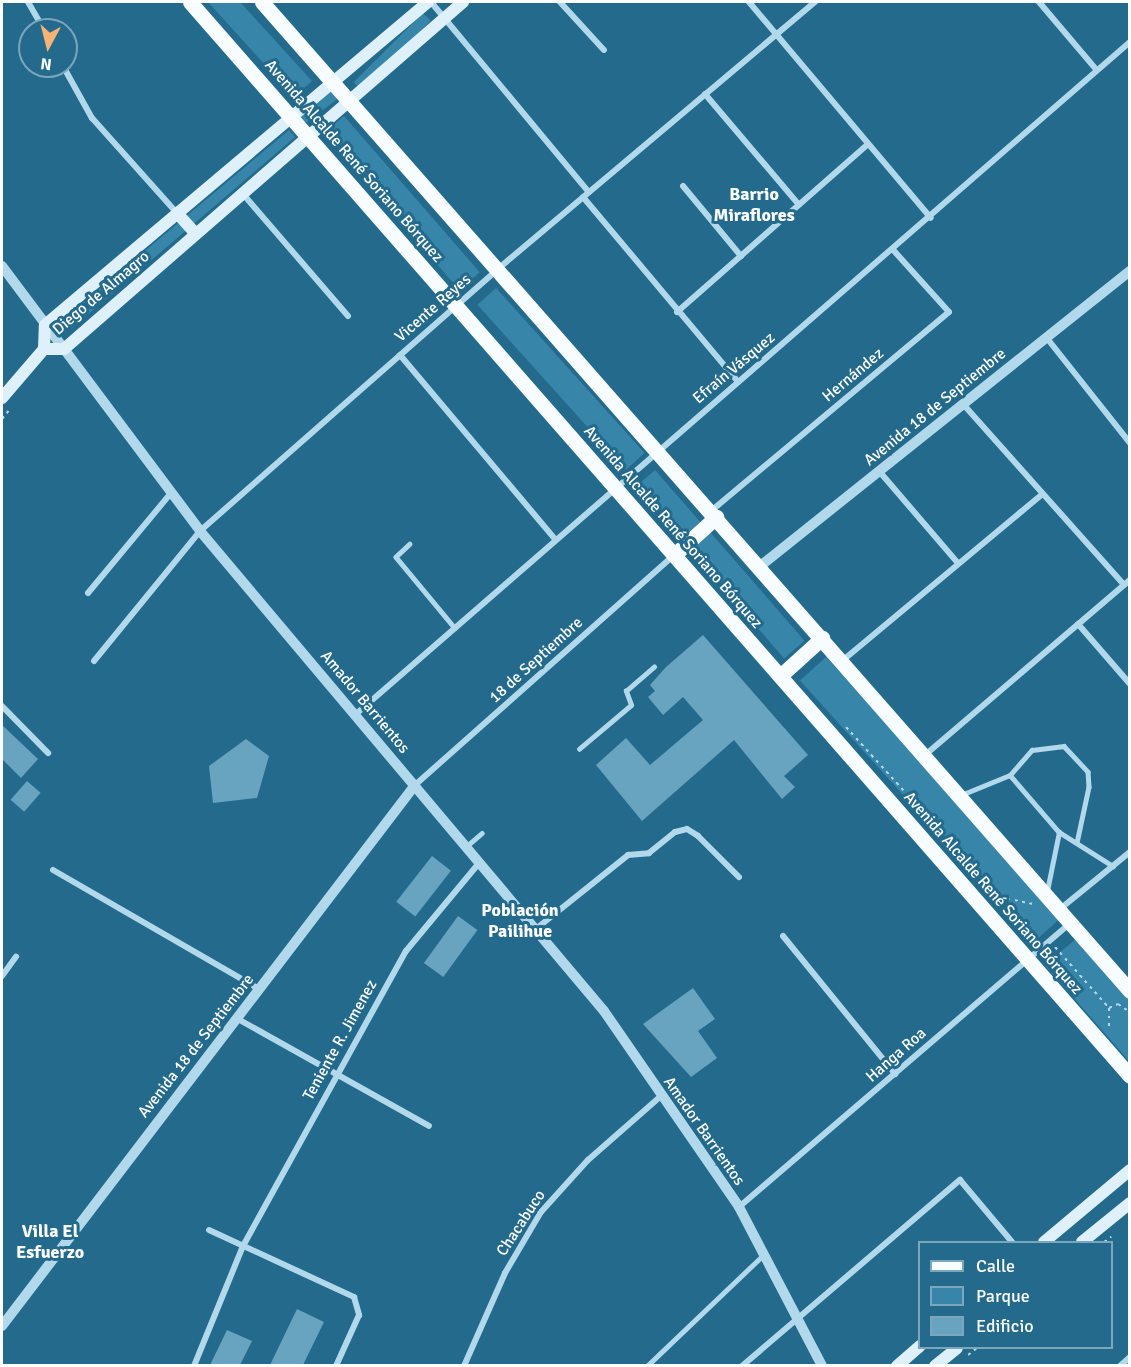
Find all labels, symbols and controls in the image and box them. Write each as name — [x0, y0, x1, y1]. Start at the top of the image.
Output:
north arrow — [18, 18, 78, 78]
text: N — [39, 53, 53, 74]
street label: Avenida Alcalde René Soriano Bórquez — [261, 56, 447, 266]
district label: Barrio Miraflores — [713, 184, 795, 226]
street label: Diego de Almagro — [49, 247, 153, 339]
street label: Vicente Reyes — [391, 270, 475, 346]
street label: Efraín Vásquez — [689, 328, 779, 408]
street label: Hernández — [819, 344, 887, 406]
street label: Avenida 18 de Septiembre — [860, 344, 1010, 470]
street label: Avenida Alcalde René Soriano Bórquez — [580, 422, 766, 632]
street label: 18 de Septiembre — [485, 613, 587, 707]
street label: Amador Barrientos — [316, 647, 414, 757]
street label: Avenida Alcalde René Soriano Bórquez — [900, 788, 1086, 998]
district label: Población Pailihue — [481, 900, 559, 942]
street label: Avenida 18 de Septiembre — [134, 970, 258, 1122]
street label: Teniente R. Jimenez — [299, 976, 381, 1104]
street label: Hanga Roa — [862, 1024, 930, 1086]
street label: Amador Barrientos — [659, 1073, 749, 1189]
street label: Chacabuco — [493, 1186, 549, 1260]
district label: Villa El Esfuerzo — [16, 1221, 84, 1264]
legend — [918, 1241, 1113, 1349]
text: Calle — [976, 1255, 1015, 1277]
text: Parque — [976, 1285, 1030, 1307]
text: Edificio — [976, 1315, 1034, 1337]

